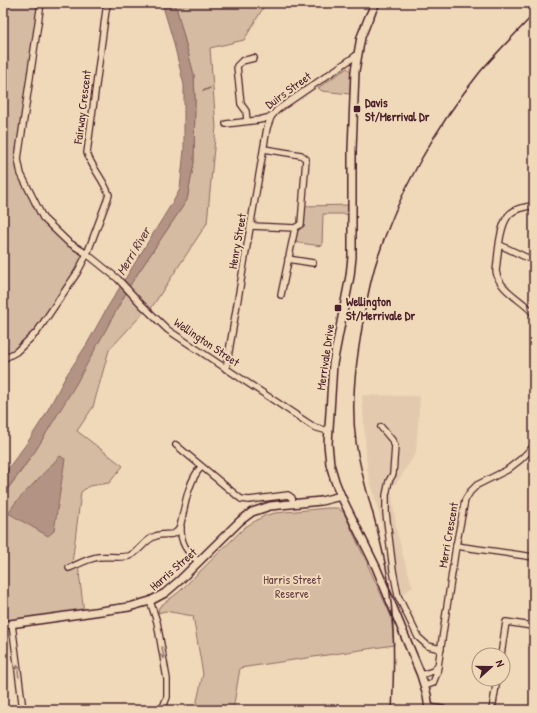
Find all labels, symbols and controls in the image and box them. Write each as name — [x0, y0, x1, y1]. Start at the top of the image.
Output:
street label: Duirs Street — [262, 67, 315, 112]
street label: Fairway Crescent — [69, 68, 95, 146]
place label: Davis St/Merrival Dr — [365, 94, 430, 125]
marker: Davis St/Merrival Dr — [352, 104, 362, 114]
street label: Henry Street — [224, 211, 250, 270]
water label: Merri River — [112, 222, 155, 278]
place label: Wellington St/Merrivale Dr — [346, 293, 415, 324]
marker: Wellington St/Merrivale Dr — [333, 303, 343, 313]
street label: Wellington Street — [171, 314, 244, 371]
street label: Merrivale Drive — [312, 323, 338, 391]
street label: Merri Crescent — [434, 500, 462, 569]
street label: Harris Street — [146, 543, 201, 594]
park label: Harris Street Reserve — [263, 571, 322, 602]
one-way arrow — [159, 646, 167, 659]
north arrow — [471, 647, 511, 687]
text: N — [493, 658, 508, 669]
one-way arrow — [14, 665, 22, 678]

